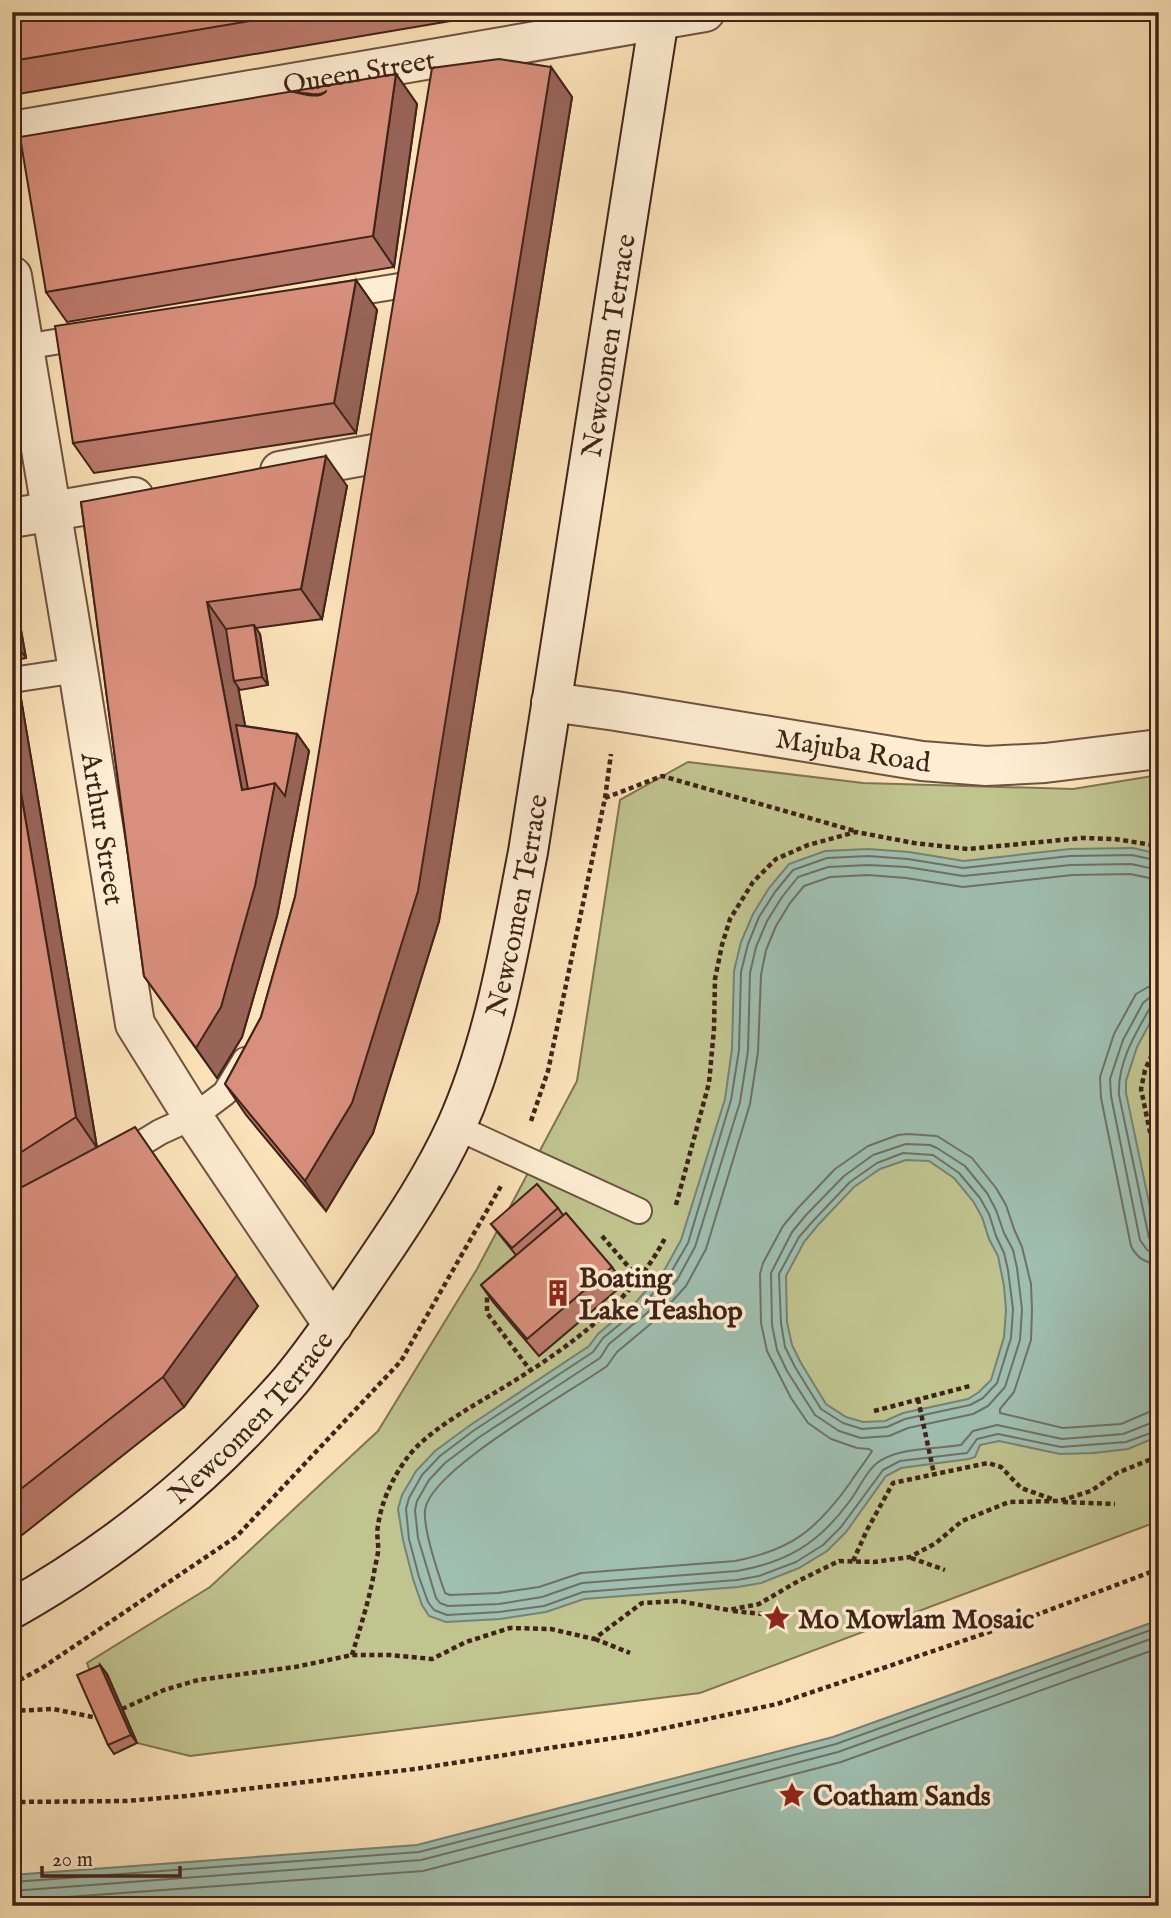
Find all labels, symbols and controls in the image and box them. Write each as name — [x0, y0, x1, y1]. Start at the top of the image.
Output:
street label: Queen Street — [281, 44, 438, 104]
street label: Newcomen Terrace — [575, 232, 645, 460]
street label: Majuba Road — [773, 722, 932, 782]
street label: Arthur Street — [71, 749, 131, 908]
street label: Newcomen Terrace — [479, 792, 557, 1020]
place label: Boating Lake Teashop — [579, 1262, 743, 1329]
building icon: Boating Lake Teashop — [543, 1278, 573, 1308]
street label: Newcomen Terrace — [162, 1325, 342, 1513]
place icon: Mo Mowlam Mosaic — [762, 1603, 792, 1633]
place label: Mo Mowlam Mosaic — [798, 1603, 1034, 1638]
place icon: Coatham Sands — [777, 1780, 807, 1810]
place label: Coatham Sands — [813, 1780, 991, 1815]
scale bar — [42, 1834, 180, 1878]
text: 20 m — [52, 1847, 93, 1874]

